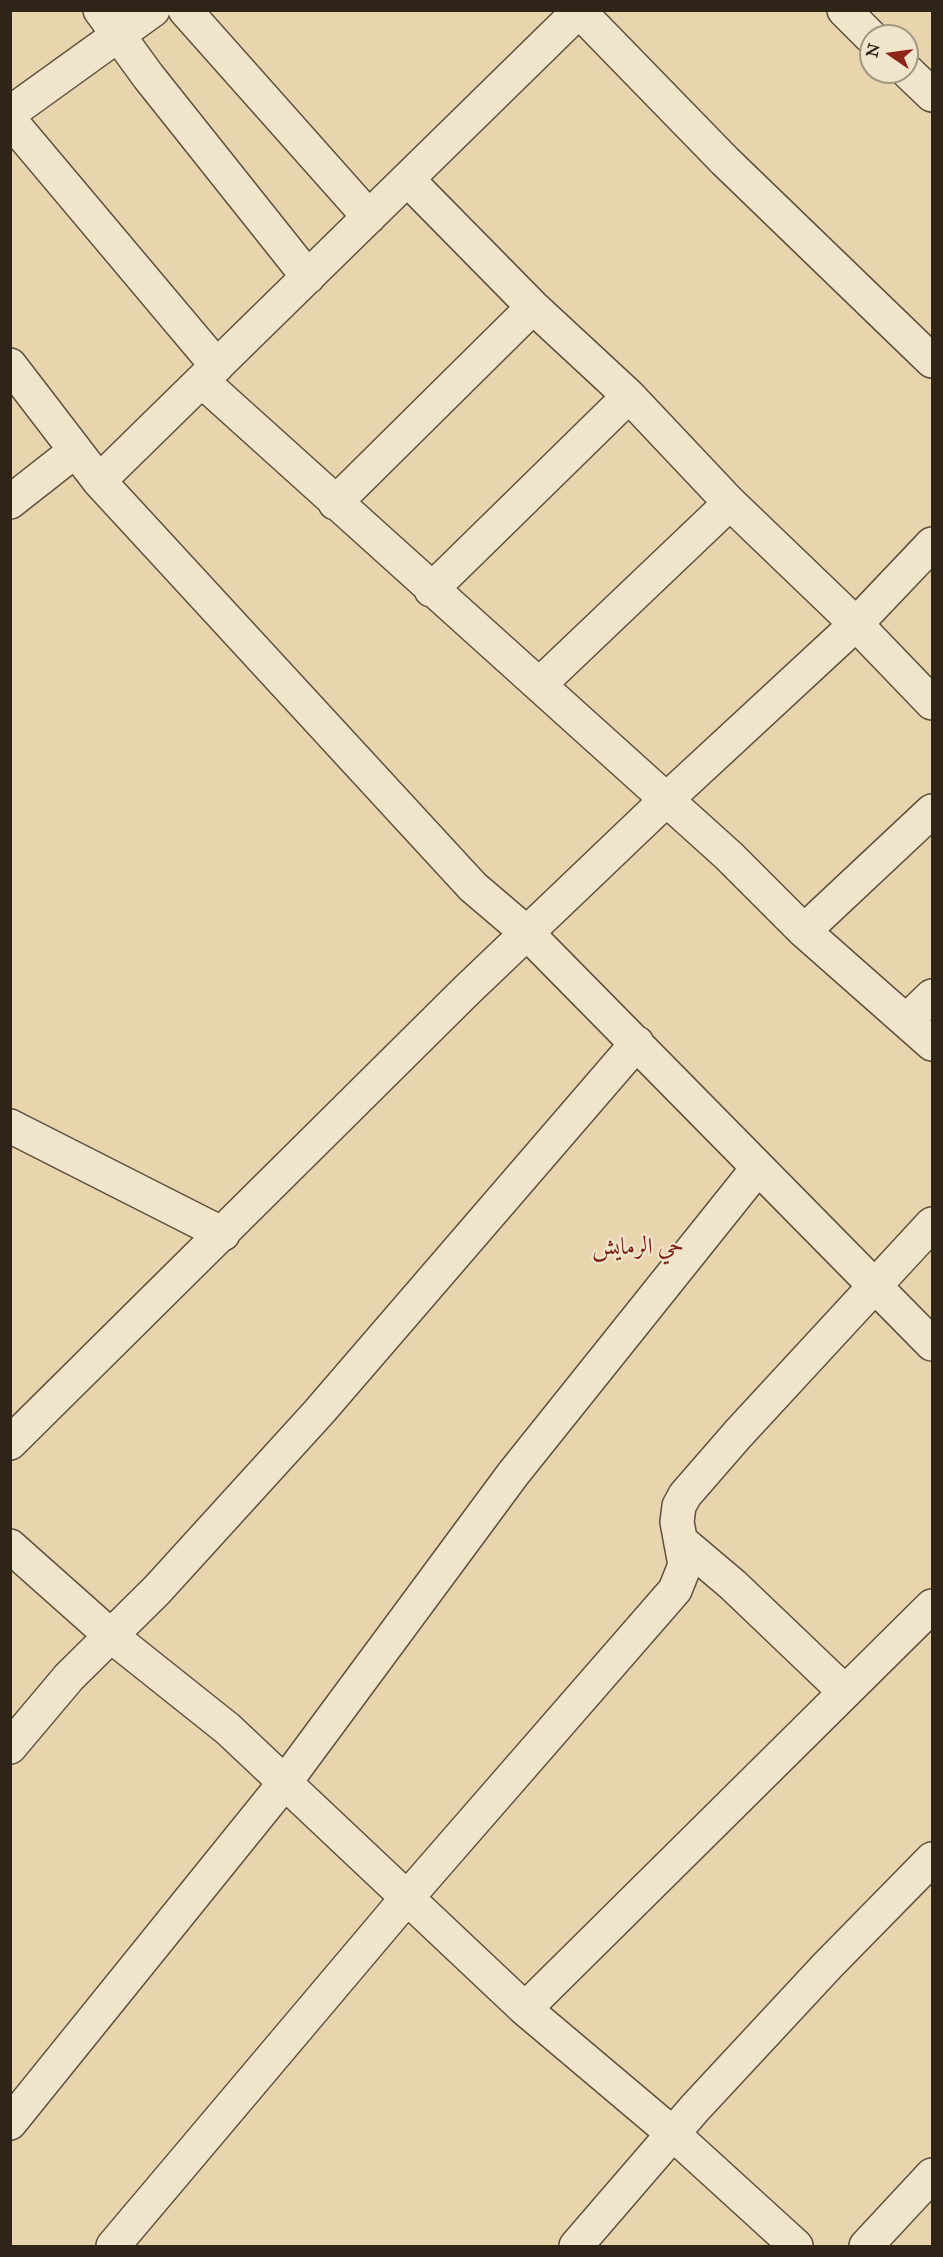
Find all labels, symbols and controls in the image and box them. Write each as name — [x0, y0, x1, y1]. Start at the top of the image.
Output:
north arrow — [859, 24, 919, 84]
text: N — [862, 42, 884, 59]
district label: حي الرمايش — [592, 1234, 684, 1262]

